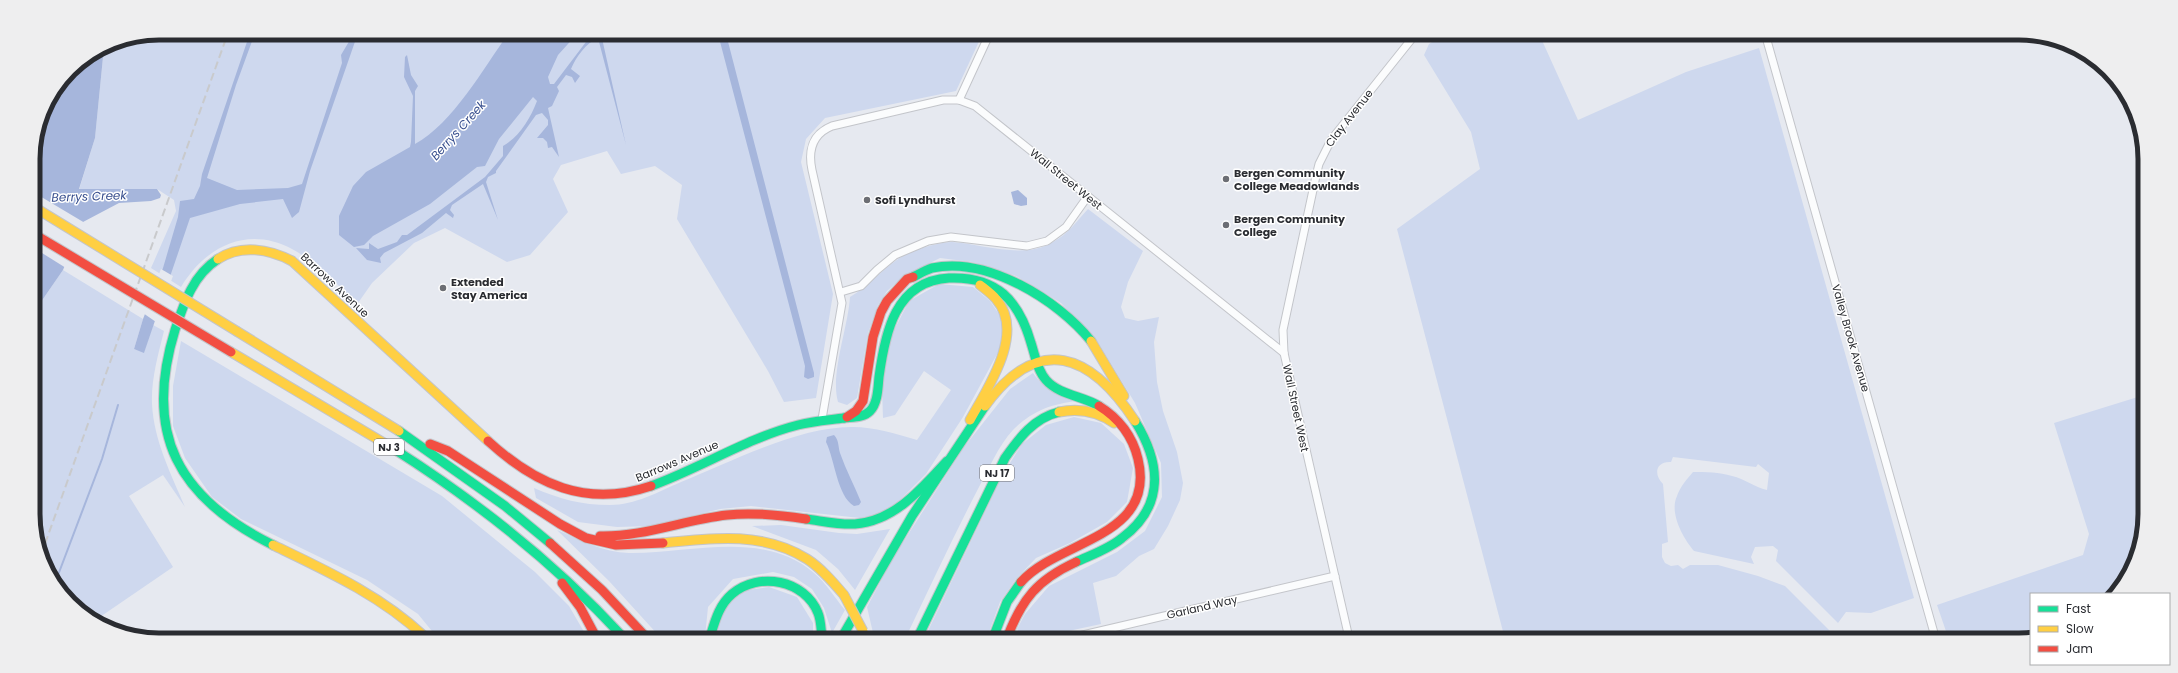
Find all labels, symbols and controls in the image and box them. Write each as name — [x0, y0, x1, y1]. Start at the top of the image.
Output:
street label: Clay Avenue — [1321, 86, 1377, 150]
water label: Berrys Creek — [427, 96, 490, 164]
street label: Wall Street West — [1026, 145, 1106, 213]
place label: Bergen Community College Meadowlands — [1234, 165, 1359, 194]
marker: Bergen Community College Meadowlands — [1221, 174, 1231, 184]
water label: Berrys Creek — [51, 186, 128, 206]
place label: Sofi Lyndhurst — [875, 192, 956, 208]
marker: Sofi Lyndhurst — [862, 195, 872, 205]
place label: Bergen Community College — [1234, 211, 1345, 240]
marker: Bergen Community College — [1221, 220, 1231, 230]
street label: Barrows Avenue — [297, 249, 373, 321]
place label: Extended Stay America — [451, 274, 528, 303]
street label: Valley Brook Avenue — [1828, 282, 1874, 394]
marker: Extended Stay America — [438, 283, 448, 293]
street label: Wall Street West — [1279, 363, 1313, 453]
street label: Barrows Avenue — [633, 436, 721, 486]
road number: NJ 3 — [374, 439, 404, 455]
road number: NJ 17 — [980, 465, 1014, 481]
street label: Garland Way — [1165, 591, 1240, 623]
legend — [2030, 593, 2170, 665]
text: Fast — [2066, 600, 2091, 617]
text: Slow — [2066, 620, 2094, 637]
text: Jam — [2066, 640, 2093, 657]

